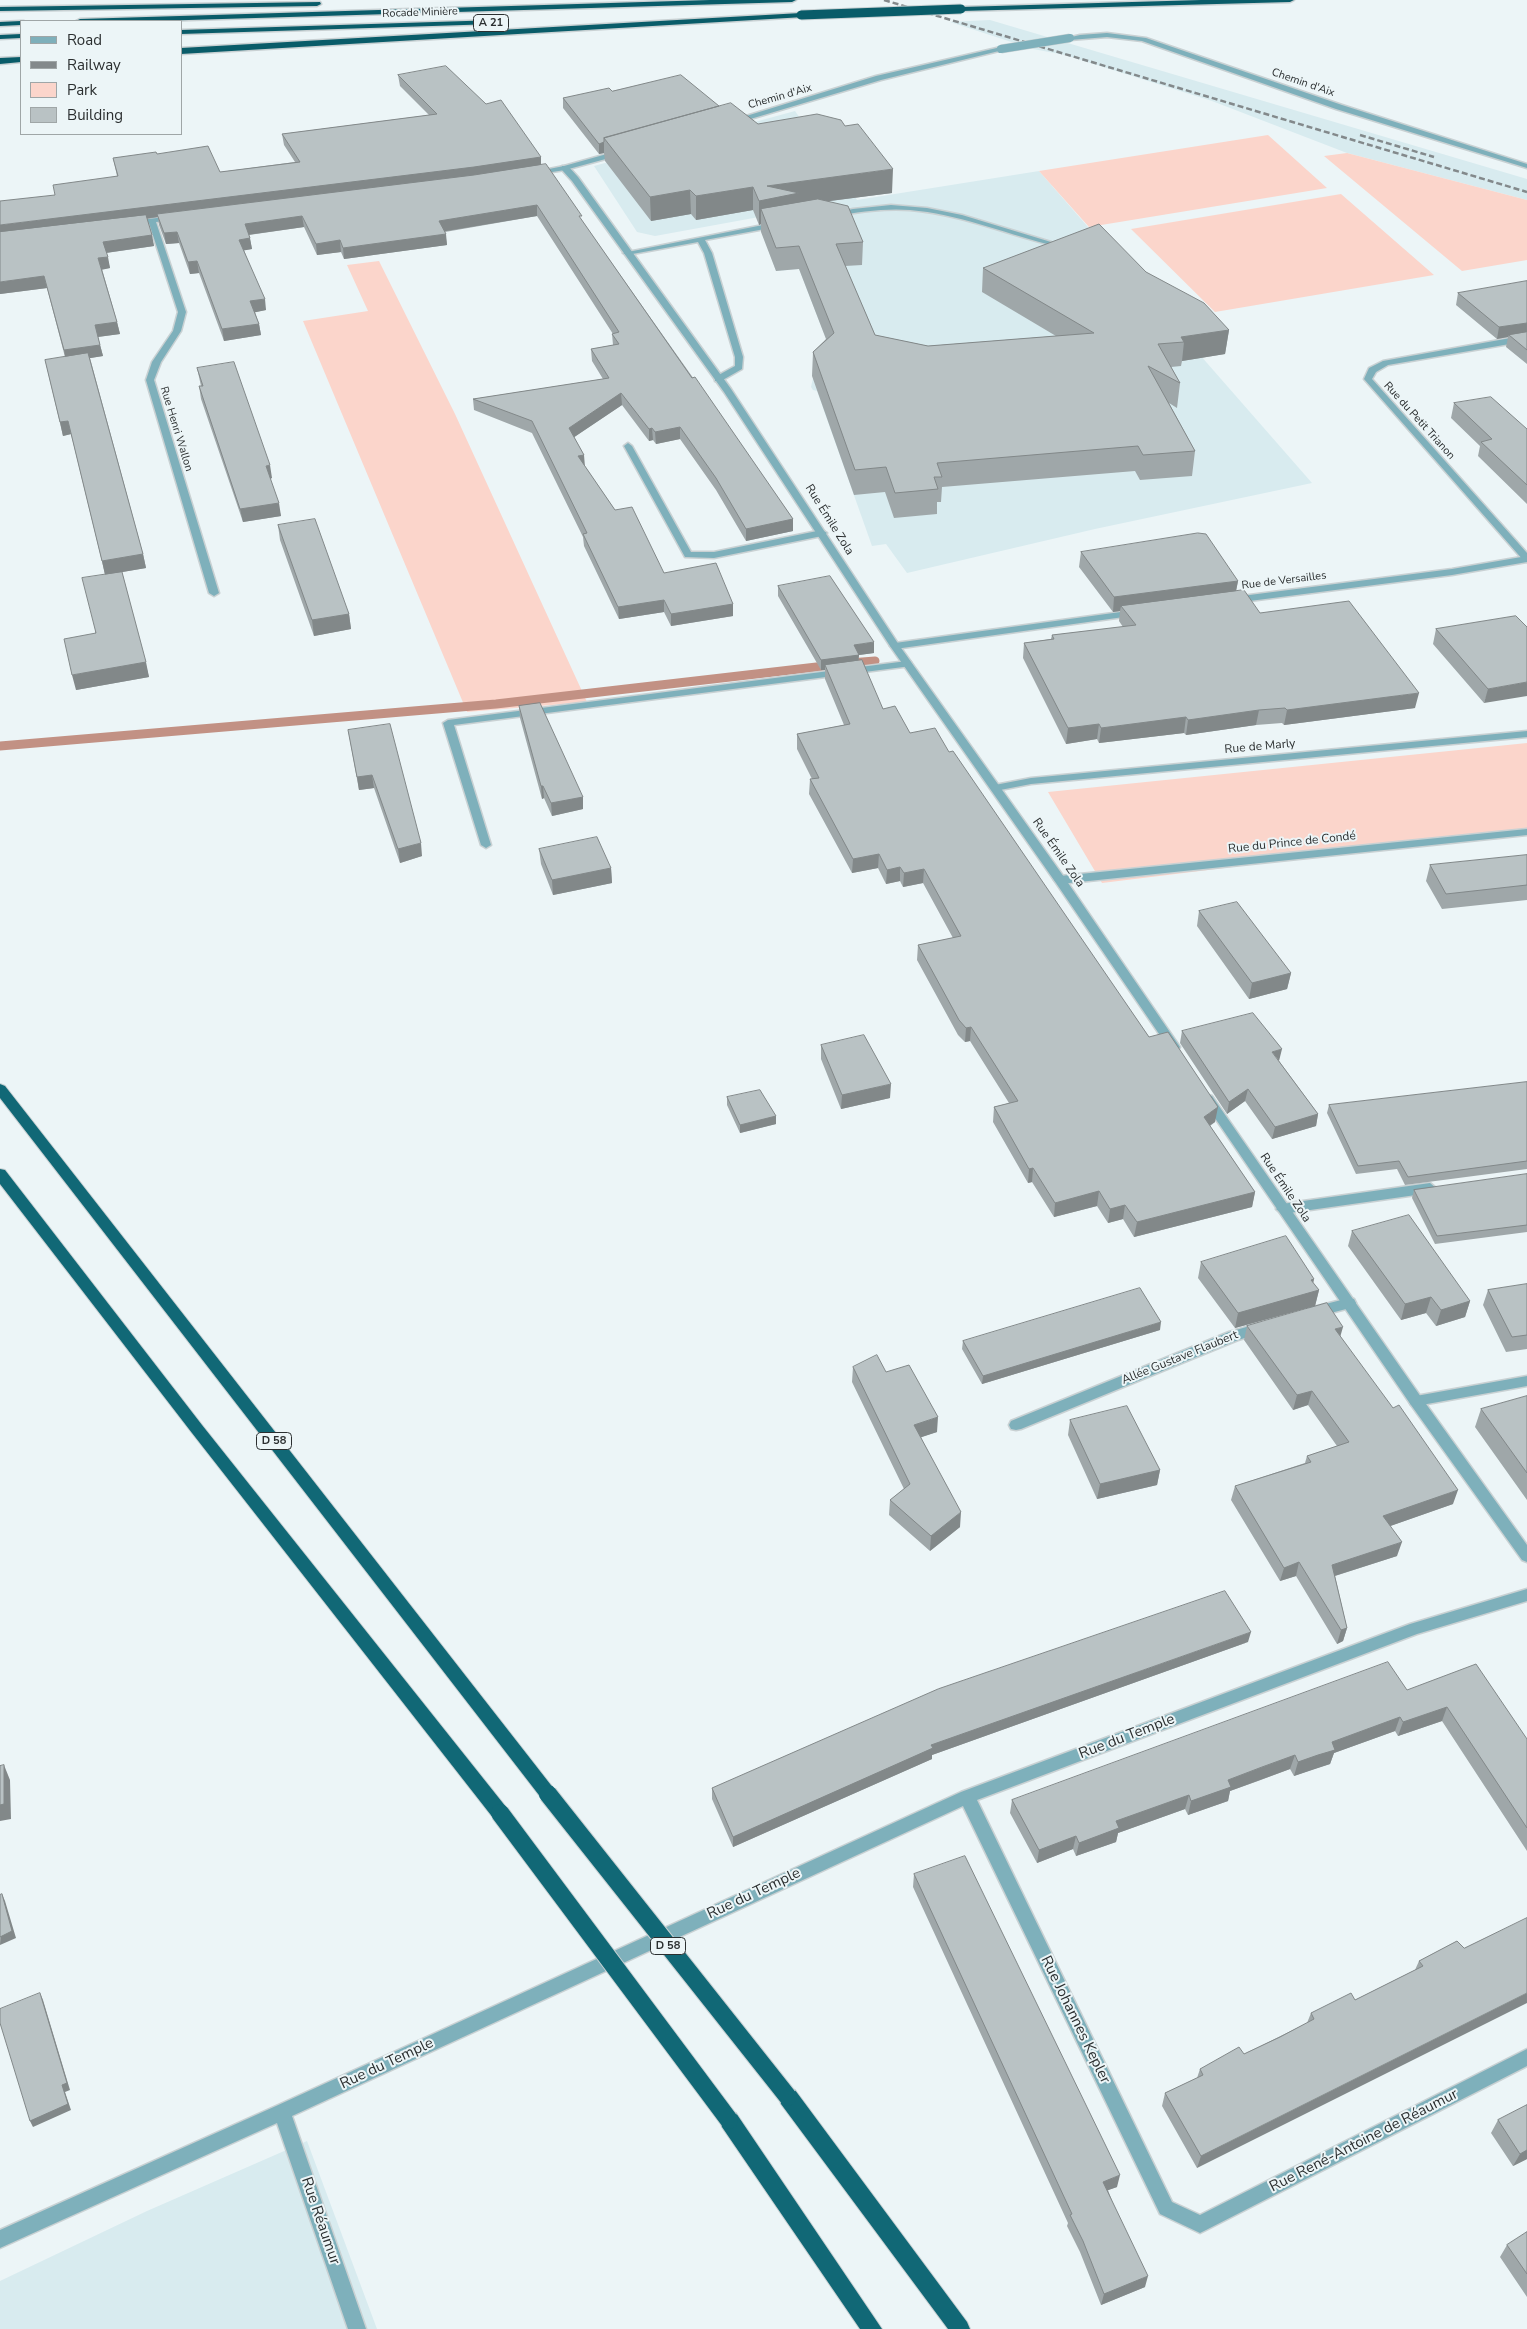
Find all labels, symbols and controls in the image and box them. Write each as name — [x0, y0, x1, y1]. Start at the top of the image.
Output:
street label: Rocade Minière — [382, 5, 458, 21]
road number: A 21 — [474, 14, 508, 32]
legend — [20, 20, 182, 135]
text: Road — [67, 30, 102, 50]
text: Railway — [67, 55, 121, 75]
street label: Chemin d'Aix — [1270, 66, 1336, 100]
text: Park — [67, 80, 97, 100]
street label: Chemin d'Aix — [747, 82, 813, 112]
text: Building — [67, 105, 123, 125]
street label: Rue du Petit Trianon — [1381, 379, 1457, 463]
street label: Rue Henri Wallon — [157, 385, 195, 473]
street label: Rue Émile Zola — [802, 482, 856, 558]
street label: Rue de Versailles — [1241, 569, 1327, 593]
street label: Rue de Marly — [1224, 737, 1296, 757]
street label: Rue Émile Zola — [1029, 816, 1087, 890]
street label: Rue du Prince de Condé — [1227, 829, 1357, 857]
street label: Rue Émile Zola — [1256, 1151, 1314, 1225]
street label: Allée Gustave Flaubert — [1120, 1328, 1240, 1388]
road number: D 58 — [256, 1432, 292, 1450]
street label: Rue du Temple — [1077, 1710, 1177, 1764]
street label: Rue du Temple — [704, 1864, 804, 1924]
road number: D 58 — [650, 1938, 686, 1954]
street label: Rue Johannes Kepler — [1036, 1953, 1114, 2087]
street label: Rue du Temple — [337, 2034, 437, 2094]
street label: Rue René-Antoine de Réaumur — [1267, 2086, 1461, 2196]
street label: Rue Réaumur — [297, 2175, 343, 2267]

